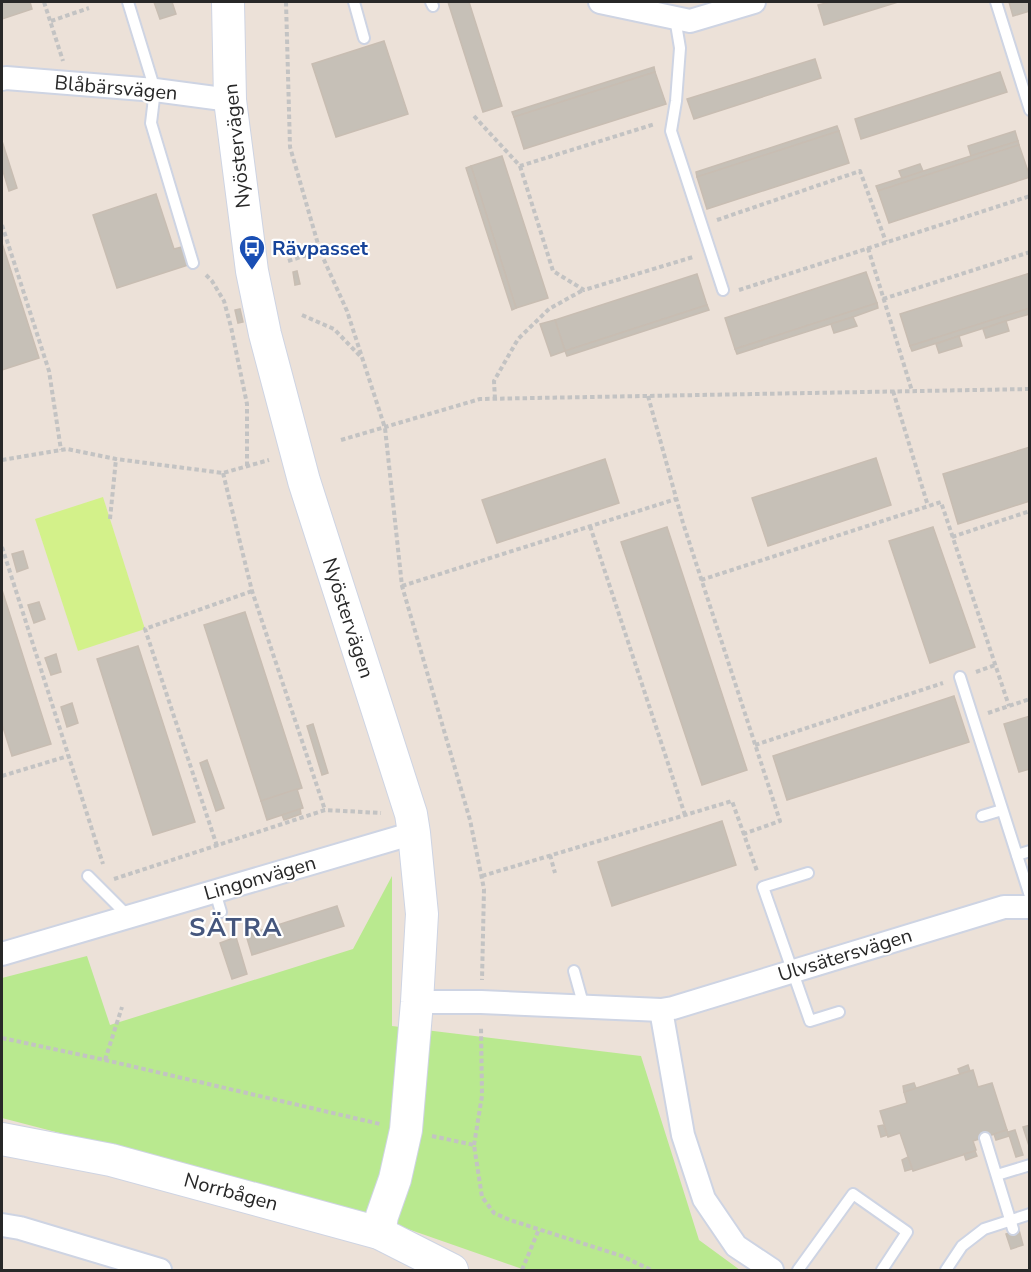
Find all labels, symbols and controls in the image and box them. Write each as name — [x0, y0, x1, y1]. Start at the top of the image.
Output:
street label: Blåbärsvägen — [53, 69, 179, 107]
street label: Nyöstervägen — [217, 82, 257, 210]
bus stop icon: Rävpasset — [237, 233, 267, 271]
place label: Rävpasset — [272, 235, 368, 262]
street label: Nyöstervägen — [316, 554, 380, 682]
street label: Lingonvägen — [201, 849, 319, 907]
district label: SÄTRA — [189, 910, 283, 945]
street label: Ulvsätersvägen — [775, 922, 915, 988]
street label: Norrbågen — [181, 1167, 281, 1217]

